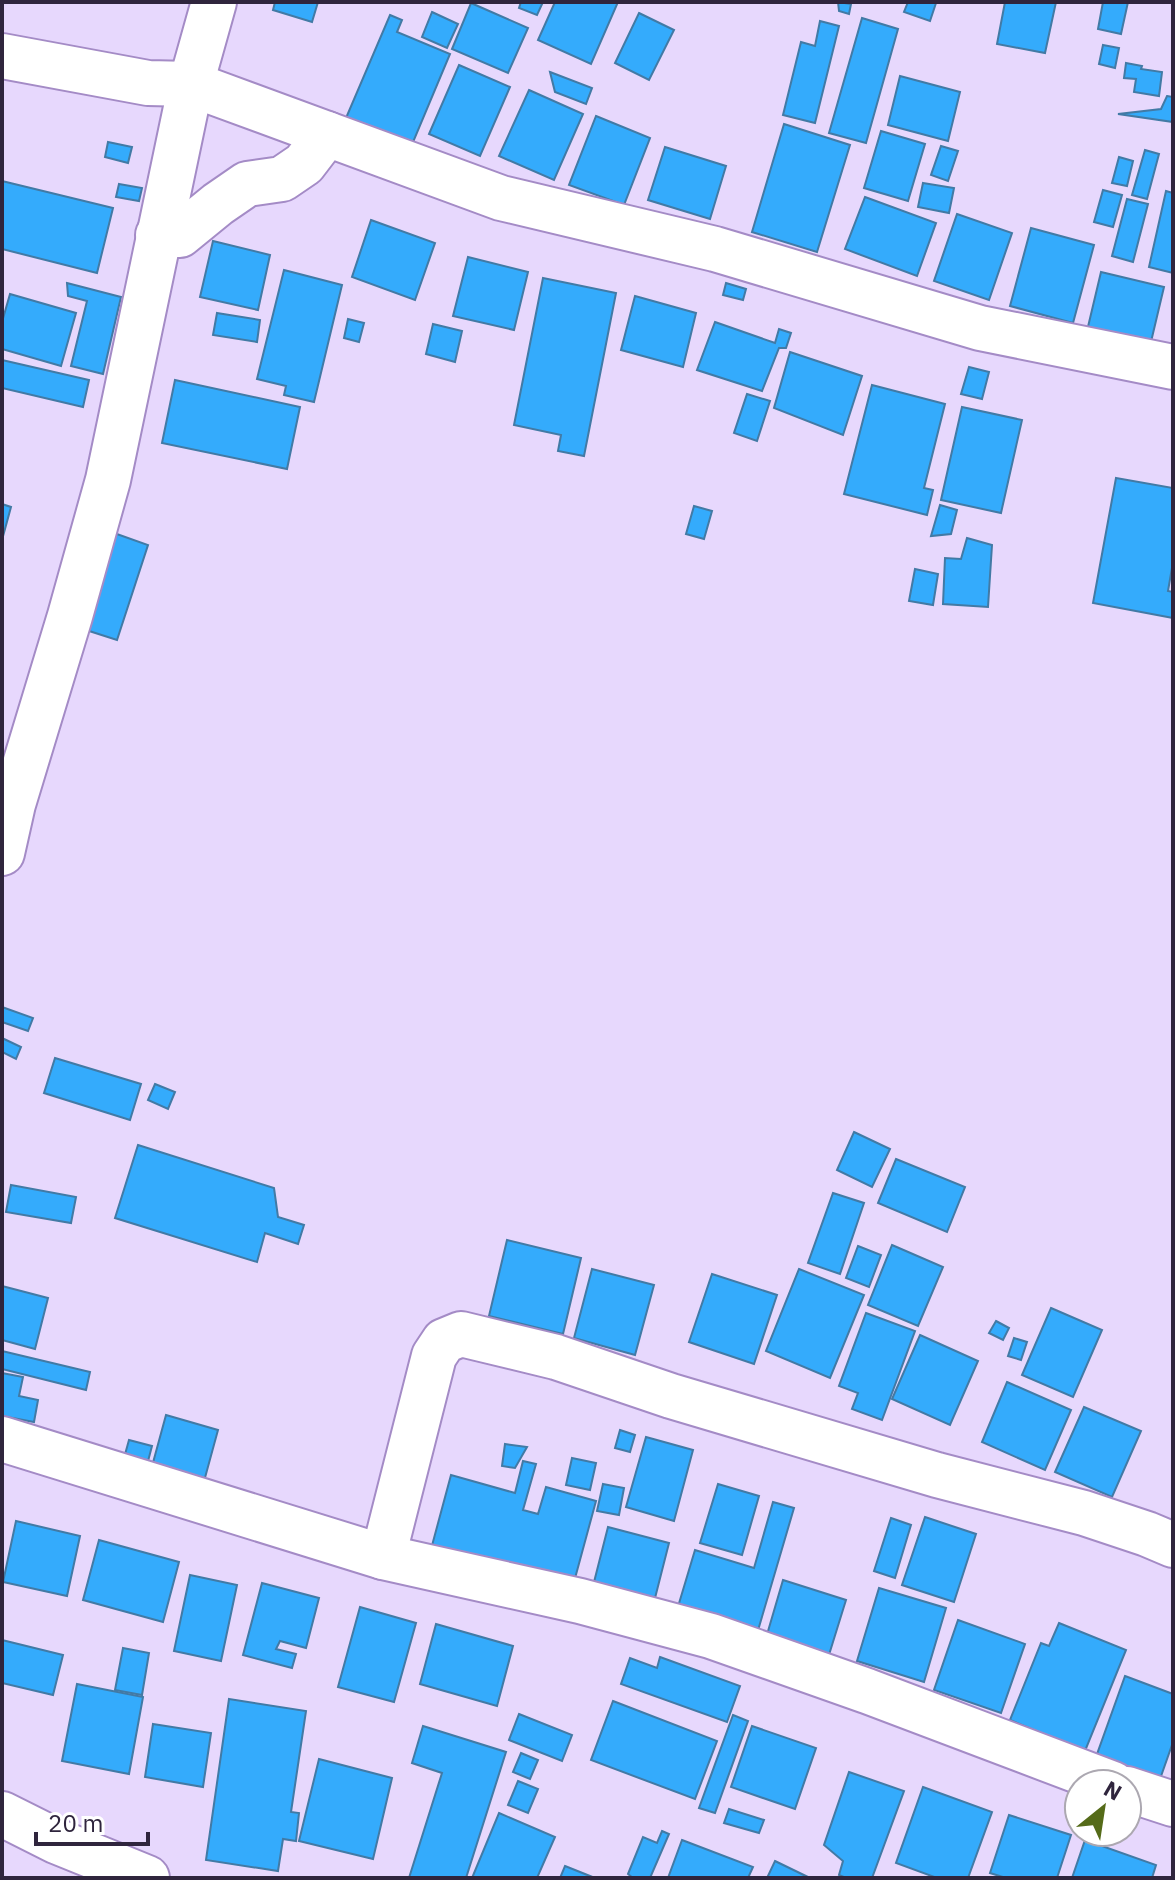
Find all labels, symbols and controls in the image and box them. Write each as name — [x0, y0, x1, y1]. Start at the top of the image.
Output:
north arrow — [1063, 1768, 1143, 1848]
text: N — [1099, 1774, 1127, 1807]
scale bar — [36, 1796, 148, 1846]
text: 20 m — [48, 1807, 103, 1839]

